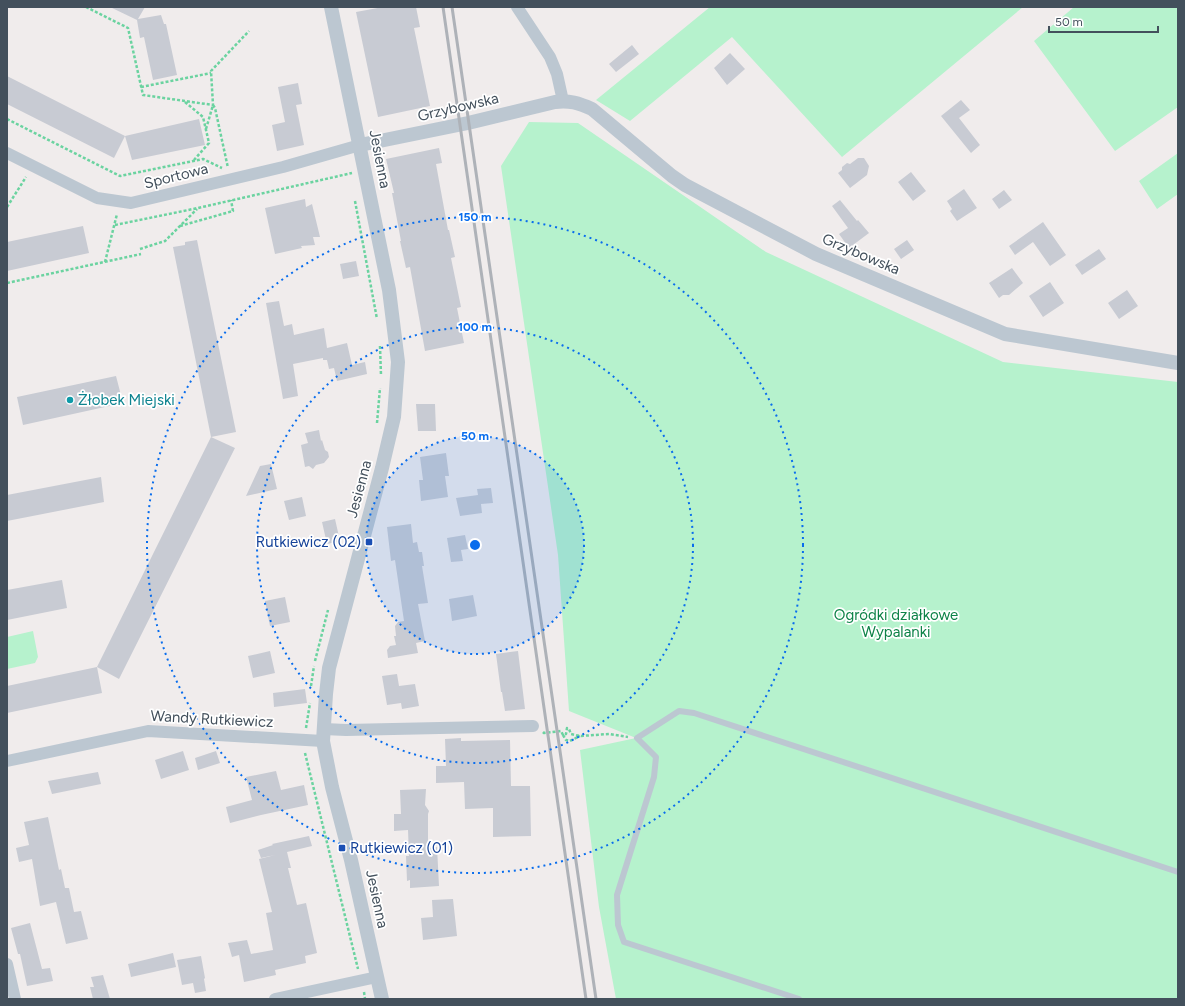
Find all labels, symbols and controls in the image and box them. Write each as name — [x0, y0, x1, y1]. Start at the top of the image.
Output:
scale bar — [1049, 8, 1158, 34]
text: 50 m — [1055, 15, 1083, 29]
street label: Grzybowska — [416, 89, 500, 125]
street label: Jesienna — [366, 128, 394, 190]
street label: Sportowa — [142, 159, 210, 193]
text: 150 m — [458, 210, 492, 224]
street label: Grzybowska — [819, 230, 903, 278]
text: 100 m — [458, 320, 492, 334]
place label: Żłobek Miejski — [78, 391, 175, 409]
marker: Żłobek Miejski — [65, 395, 75, 405]
text: 50 m — [461, 429, 489, 443]
street label: Jesienna — [343, 458, 375, 520]
place label: Rutkiewicz (02) — [256, 533, 361, 551]
marker: Rutkiewicz (02) — [364, 537, 374, 547]
centre of rings — [468, 538, 482, 552]
park label: Ogródki działkowe Wypalanki — [834, 606, 958, 641]
street label: Wandy Rutkiewicz — [150, 707, 274, 731]
place label: Rutkiewicz (01) — [350, 839, 453, 857]
marker: Rutkiewicz (01) — [337, 843, 347, 853]
street label: Jesienna — [362, 868, 392, 930]

